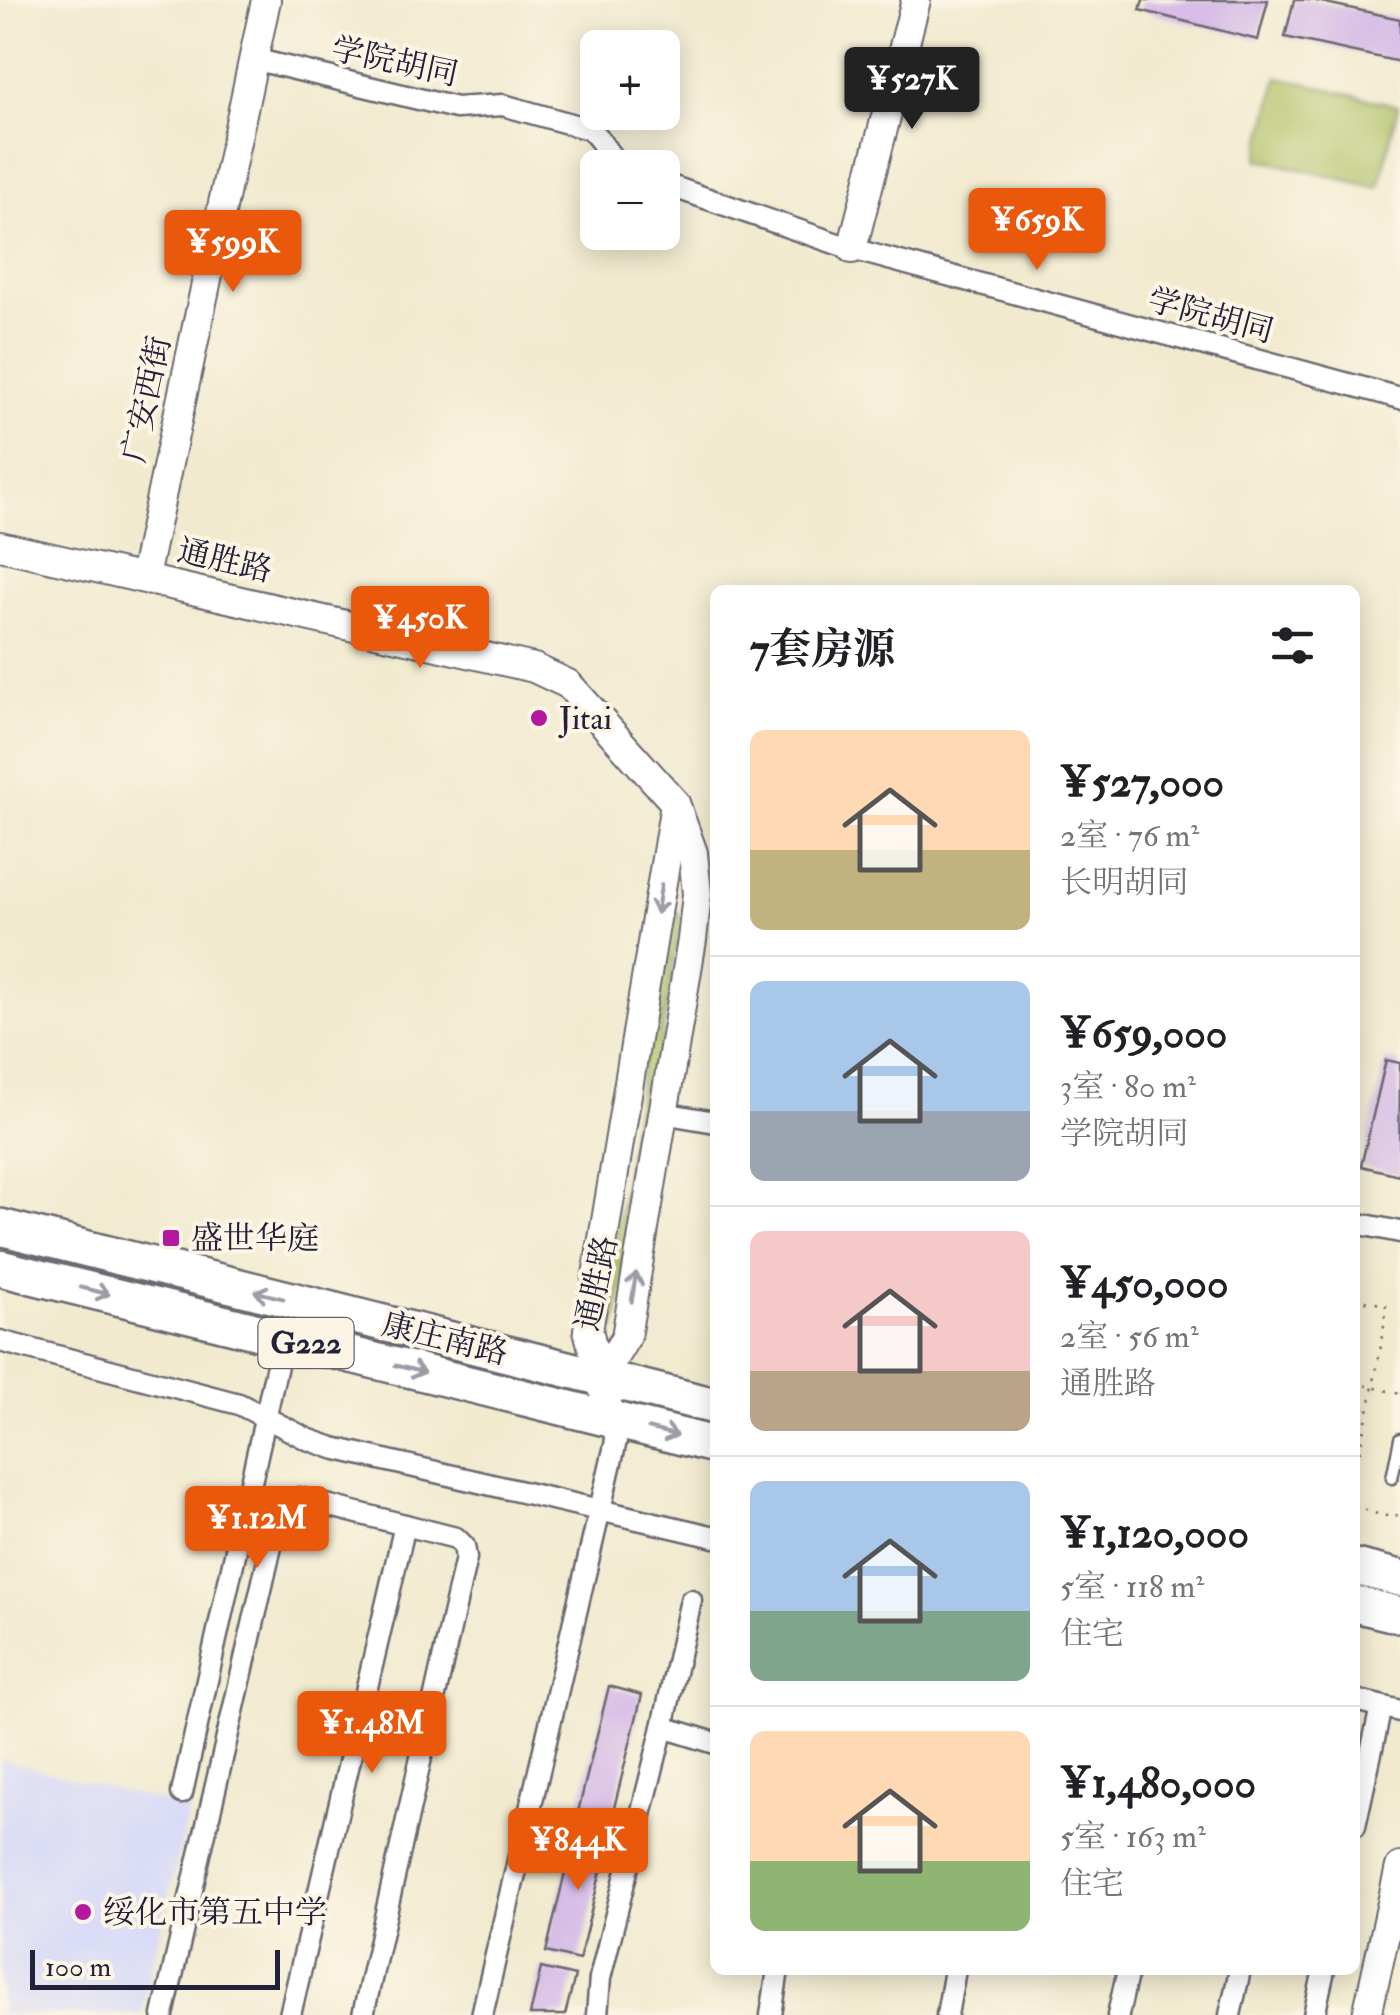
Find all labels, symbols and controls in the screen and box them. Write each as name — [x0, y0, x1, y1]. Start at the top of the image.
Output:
street label: 学院胡同 — [328, 29, 462, 95]
map controls — [580, 30, 680, 250]
button: + — [580, 30, 680, 130]
pin: ¥527K — [842, 47, 982, 132]
text: ¥527K — [866, 59, 958, 99]
button: − — [580, 150, 680, 250]
pin: ¥659K — [967, 188, 1107, 273]
text: ¥659K — [991, 200, 1084, 240]
pin: ¥599K — [163, 210, 303, 295]
text: ¥599K — [186, 222, 280, 262]
street label: 学院胡同 — [1144, 280, 1278, 352]
street label: 广安西街 — [114, 332, 180, 466]
street label: 通胜路 — [173, 531, 276, 591]
pin: ¥450K — [350, 586, 490, 671]
text: ¥450K — [373, 598, 467, 638]
icon: filters — [1265, 618, 1320, 673]
text: 7套房源 — [750, 624, 895, 676]
place label: Jitai — [558, 699, 612, 739]
marker: Jitai — [528, 707, 550, 729]
text: ¥527,000 — [1060, 757, 1224, 809]
icon: home — [830, 770, 950, 890]
text: 2室 · 76 m² — [1060, 816, 1199, 856]
text: 长明胡同 — [1060, 863, 1188, 903]
one-way arrow — [649, 882, 668, 915]
text: ¥659,000 — [1060, 1008, 1227, 1060]
icon: home — [830, 1021, 950, 1141]
text: 3室 · 80 m² — [1060, 1067, 1196, 1107]
text: 学院胡同 — [1060, 1114, 1188, 1154]
place label: 盛世华庭 — [191, 1219, 319, 1259]
marker: 盛世华庭 — [160, 1227, 182, 1249]
street label: 通胜路 — [567, 1232, 627, 1334]
text: ¥450,000 — [1060, 1258, 1228, 1310]
icon: home — [830, 1271, 950, 1391]
one-way arrow — [625, 1272, 644, 1304]
one-way arrow — [78, 1283, 110, 1301]
one-way arrow — [254, 1284, 285, 1303]
street label: 康庄南路 — [378, 1304, 512, 1374]
text: 2室 · 56 m² — [1060, 1317, 1199, 1357]
road number: G222 — [258, 1318, 354, 1368]
one-way arrow — [393, 1361, 425, 1379]
text: 通胜路 — [1060, 1364, 1156, 1404]
one-way arrow — [647, 1423, 678, 1442]
pin: ¥1.12M — [176, 1486, 338, 1571]
text: ¥1.12M — [207, 1498, 307, 1538]
text: ¥1,120,000 — [1060, 1508, 1249, 1560]
icon: home — [830, 1521, 950, 1641]
text: 5室 · 118 m² — [1060, 1567, 1204, 1607]
text: 住宅 — [1060, 1614, 1124, 1654]
pin: ¥1.48M — [291, 1691, 453, 1776]
text: ¥1.48M — [319, 1703, 425, 1743]
text: ¥1,480,000 — [1060, 1758, 1256, 1810]
icon: home — [830, 1771, 950, 1891]
pin: ¥844K — [508, 1808, 648, 1893]
text: 5室 · 163 m² — [1060, 1817, 1206, 1857]
text: ¥844K — [530, 1820, 626, 1860]
text: 住宅 — [1060, 1864, 1124, 1904]
place label: 绥化市第五中学 — [103, 1893, 327, 1933]
marker: 绥化市第五中学 — [72, 1901, 94, 1923]
scale bar — [30, 1945, 280, 1990]
text: 100 m — [45, 1950, 111, 1985]

